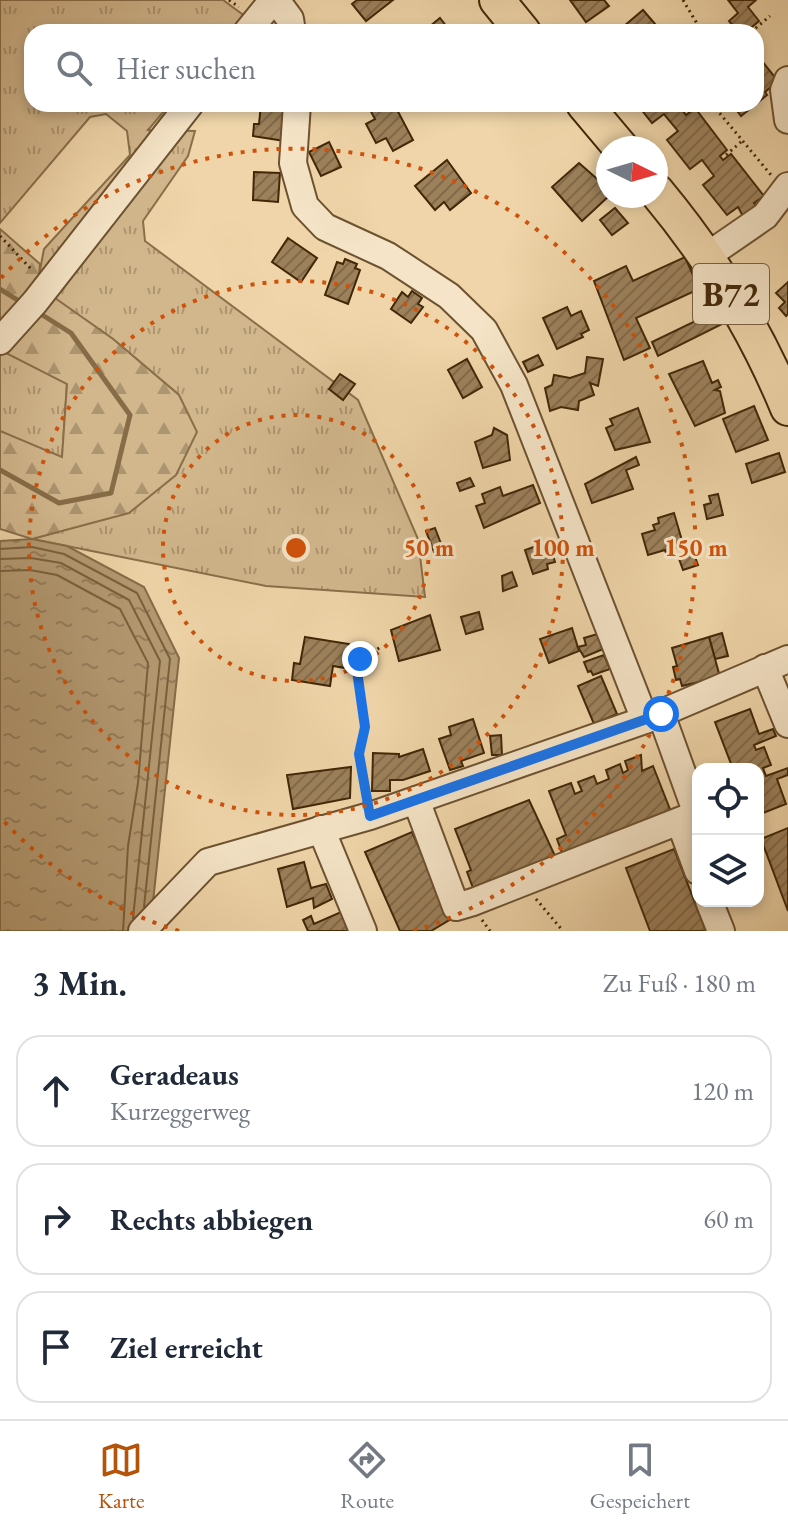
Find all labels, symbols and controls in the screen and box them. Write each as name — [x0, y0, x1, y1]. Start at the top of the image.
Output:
search box — [24, 24, 764, 112]
icon: search — [52, 46, 96, 90]
text: Hier suchen — [116, 49, 256, 88]
north arrow — [596, 136, 668, 208]
road number: B72 — [693, 264, 769, 324]
text: 50 m — [404, 532, 454, 563]
text: 100 m — [531, 532, 595, 563]
text: 150 m — [664, 532, 728, 563]
centre of rings — [282, 534, 310, 562]
route end — [342, 641, 378, 677]
route start — [643, 696, 679, 732]
map controls — [692, 763, 764, 907]
button: locate — [692, 763, 764, 835]
button: layers — [692, 835, 764, 907]
text: 3 Min. — [32, 961, 127, 1005]
text: Zu Fuß · 180 m — [603, 966, 756, 1000]
text: Geradeaus — [110, 1055, 239, 1094]
icon: ahead — [34, 1069, 78, 1113]
text: 120 m — [691, 1074, 754, 1108]
text: Kurzeggerweg — [110, 1094, 250, 1128]
icon: right — [34, 1197, 78, 1241]
text: Rechts abbiegen — [110, 1200, 313, 1239]
text: 60 m — [704, 1202, 754, 1236]
icon: arrive — [34, 1325, 78, 1369]
text: Ziel erreicht — [110, 1328, 263, 1367]
tab: Karte — [98, 1438, 145, 1515]
tab: Route — [340, 1438, 394, 1515]
tab: Gespeichert — [590, 1438, 690, 1515]

